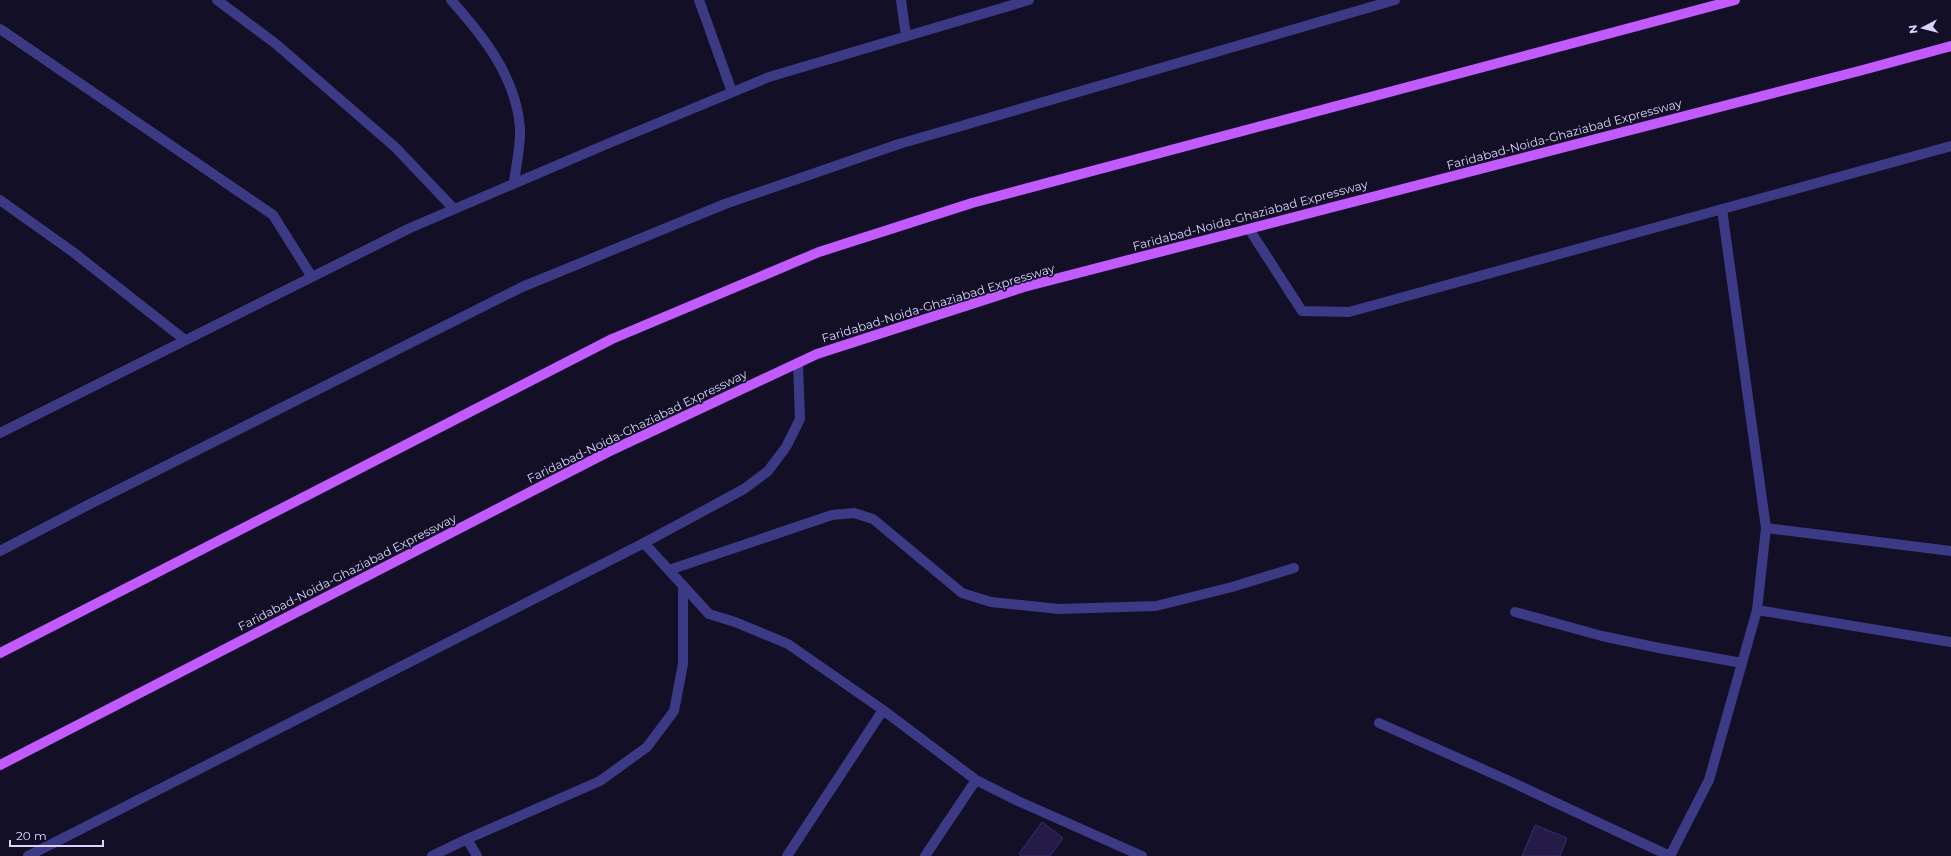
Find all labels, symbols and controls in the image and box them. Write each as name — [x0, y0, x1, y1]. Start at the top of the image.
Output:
north arrow — [1903, 8, 1943, 48]
text: N — [1906, 24, 1921, 34]
street label: Faridabad-Noida-Ghaziabad Expressway — [1445, 95, 1684, 173]
street label: Faridabad-Noida-Ghaziabad Expressway — [1131, 176, 1370, 254]
street label: Faridabad-Noida-Ghaziabad Expressway — [820, 260, 1057, 346]
street label: Faridabad-Noida-Ghaziabad Expressway — [525, 366, 750, 486]
street label: Faridabad-Noida-Ghaziabad Expressway — [235, 510, 459, 634]
scale bar — [10, 822, 103, 848]
text: 20 m — [16, 828, 47, 843]

